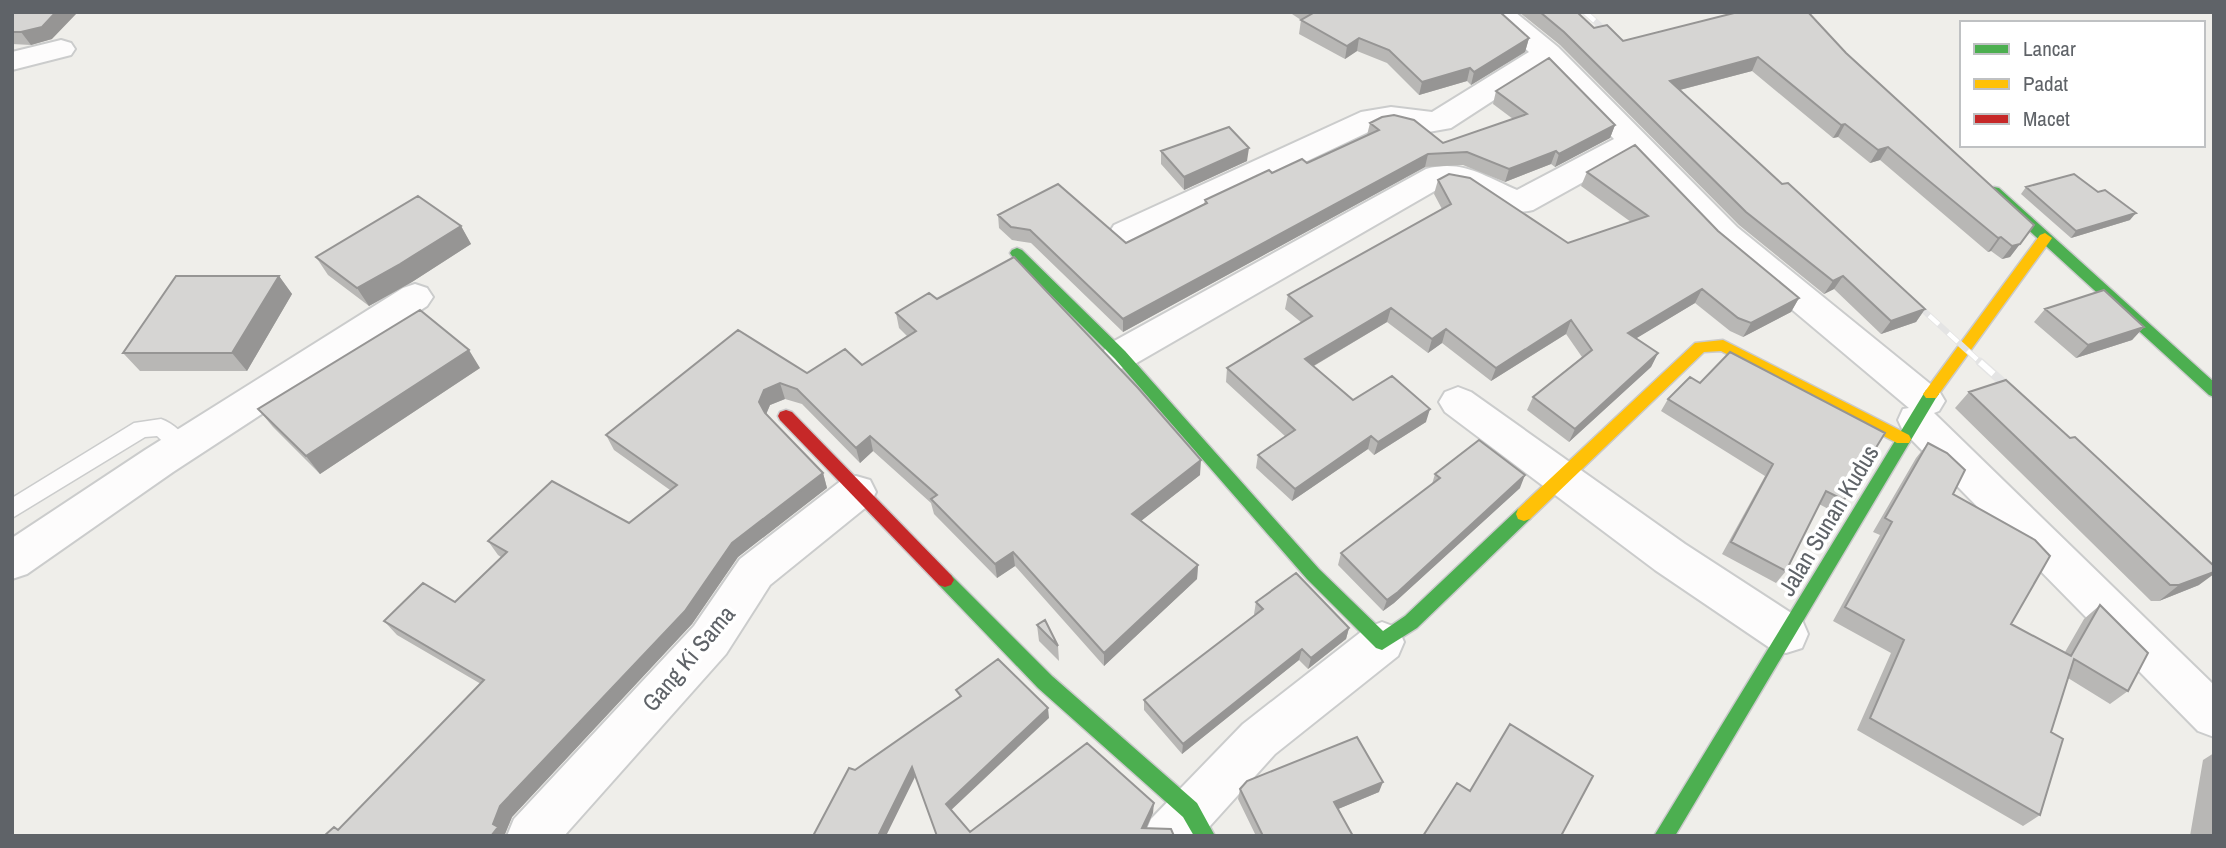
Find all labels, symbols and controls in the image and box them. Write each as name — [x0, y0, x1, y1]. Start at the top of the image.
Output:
legend — [1960, 21, 2205, 147]
text: Lancar — [2023, 34, 2076, 63]
text: Padat — [2023, 69, 2068, 98]
text: Macet — [2023, 104, 2070, 133]
street label: Jalan Sunan Kudus — [1770, 439, 1886, 601]
street label: Gang Ki Sama — [634, 598, 742, 718]

